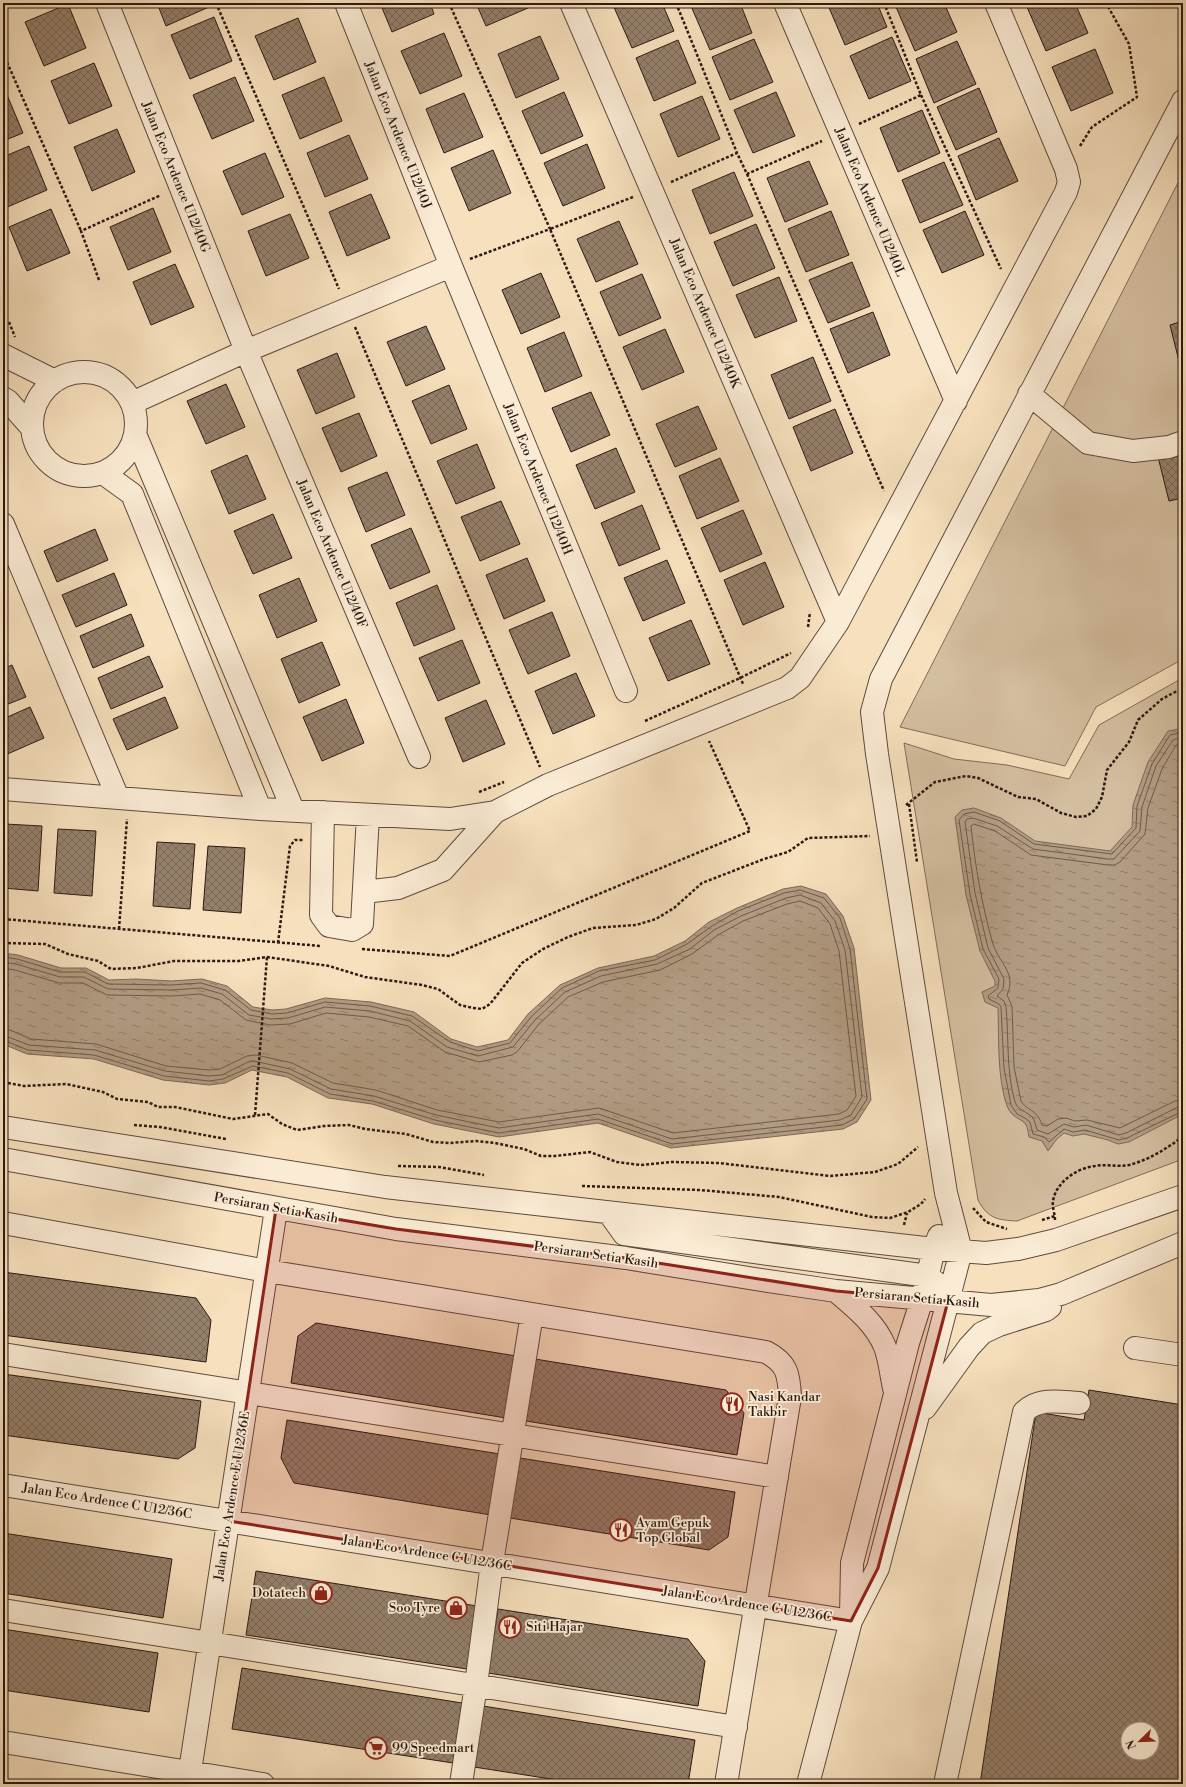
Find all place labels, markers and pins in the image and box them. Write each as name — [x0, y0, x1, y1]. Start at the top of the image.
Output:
place label: Nasi Kandar Takbir — [748, 1389, 821, 1420]
restaurant icon: Nasi Kandar Takbir — [719, 1391, 745, 1417]
place label: Ayam Gepuk Top Global — [635, 1515, 710, 1546]
restaurant icon: Ayam Gepuk Top Global — [608, 1517, 634, 1543]
shop icon: Dotatech — [308, 1580, 334, 1606]
place label: Dotatech — [252, 1585, 306, 1601]
shop icon: Soo Tyre — [443, 1595, 469, 1621]
place label: Soo Tyre — [389, 1600, 440, 1616]
restaurant icon: Siti Hajar — [497, 1614, 523, 1640]
place label: Siti Hajar — [526, 1619, 583, 1635]
supermarket icon: 99 Speedmart — [363, 1735, 389, 1761]
place label: 99 Speedmart — [392, 1740, 475, 1756]

